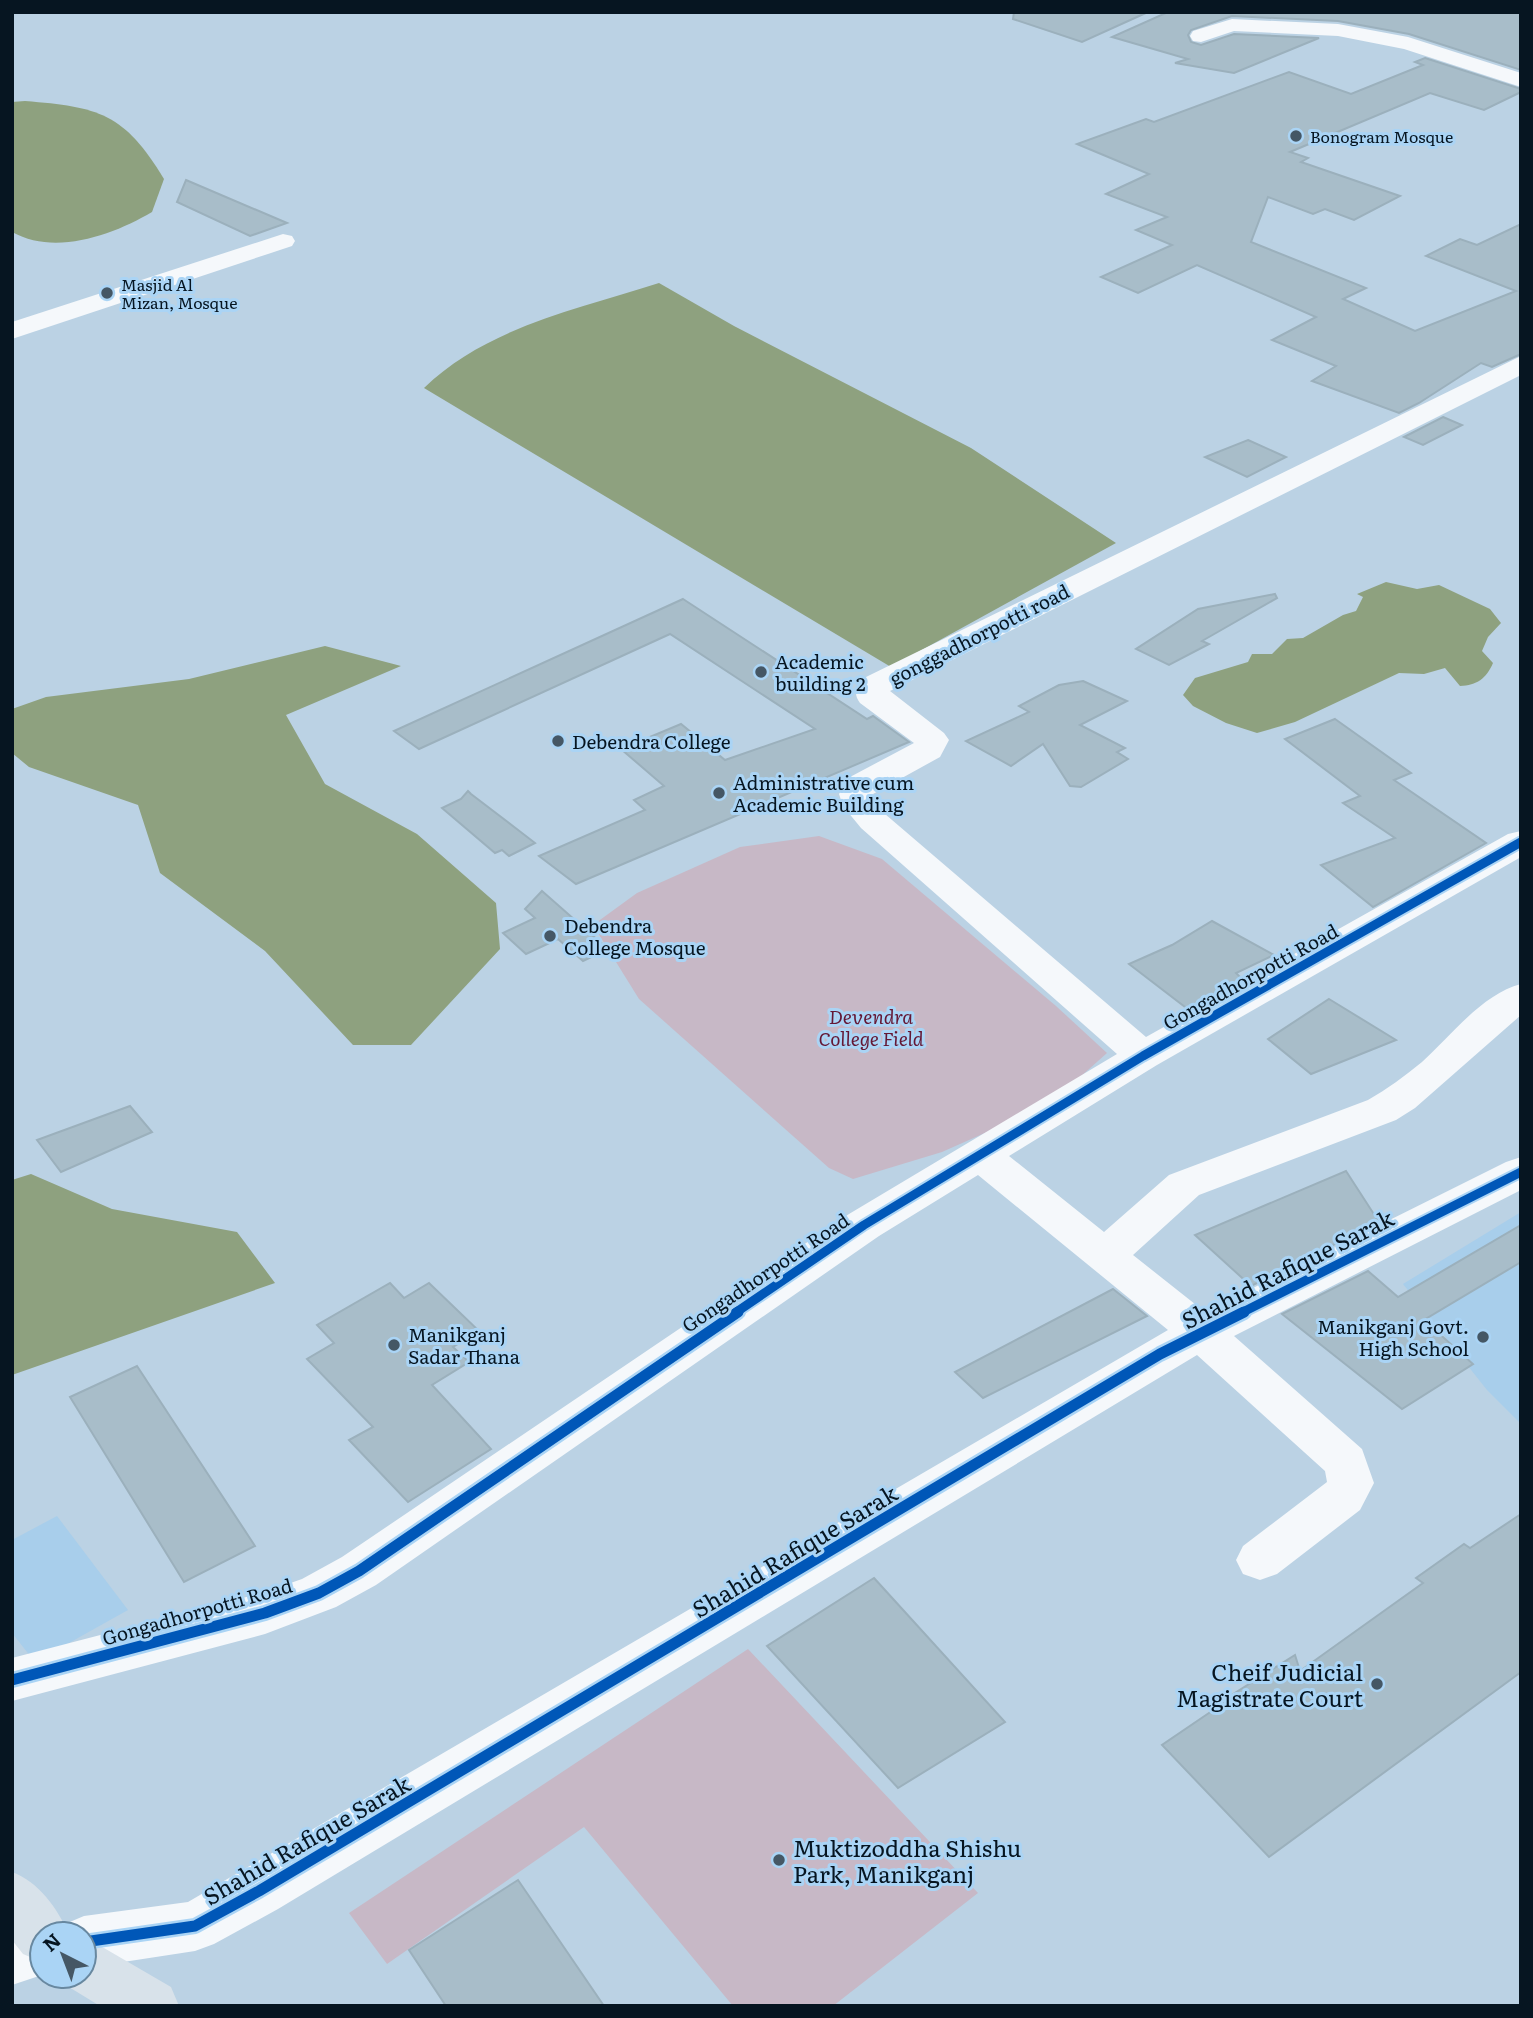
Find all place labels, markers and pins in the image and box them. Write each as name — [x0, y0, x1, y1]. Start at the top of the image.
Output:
place label: Bonogram Mosque — [1310, 124, 1453, 148]
marker: Bonogram Mosque — [1288, 128, 1304, 144]
place label: Masjid Al Mizan, Mosque — [121, 272, 237, 314]
marker: Masjid Al Mizan, Mosque — [99, 285, 115, 301]
place label: Academic building 2 — [775, 647, 866, 697]
marker: Academic building 2 — [753, 664, 769, 680]
place label: Debendra College — [572, 727, 731, 755]
marker: Debendra College — [550, 733, 566, 749]
place label: Administrative cum Academic Building — [733, 768, 914, 818]
marker: Administrative cum Academic Building — [711, 785, 727, 801]
place label: Debendra College Mosque — [564, 911, 706, 961]
marker: Debendra College Mosque — [542, 928, 558, 944]
place label: Manikganj Govt. High School — [1317, 1312, 1469, 1362]
place label: Manikganj Sadar Thana — [408, 1320, 521, 1370]
marker: Manikganj Govt. High School — [1475, 1329, 1491, 1345]
marker: Manikganj Sadar Thana — [386, 1337, 402, 1353]
place label: Cheif Judicial Magistrate Court — [1176, 1654, 1364, 1714]
marker: Cheif Judicial Magistrate Court — [1369, 1676, 1385, 1692]
place label: Muktizoddha Shishu Park, Manikganj — [793, 1830, 1021, 1890]
marker: Muktizoddha Shishu Park, Manikganj — [771, 1852, 787, 1868]

